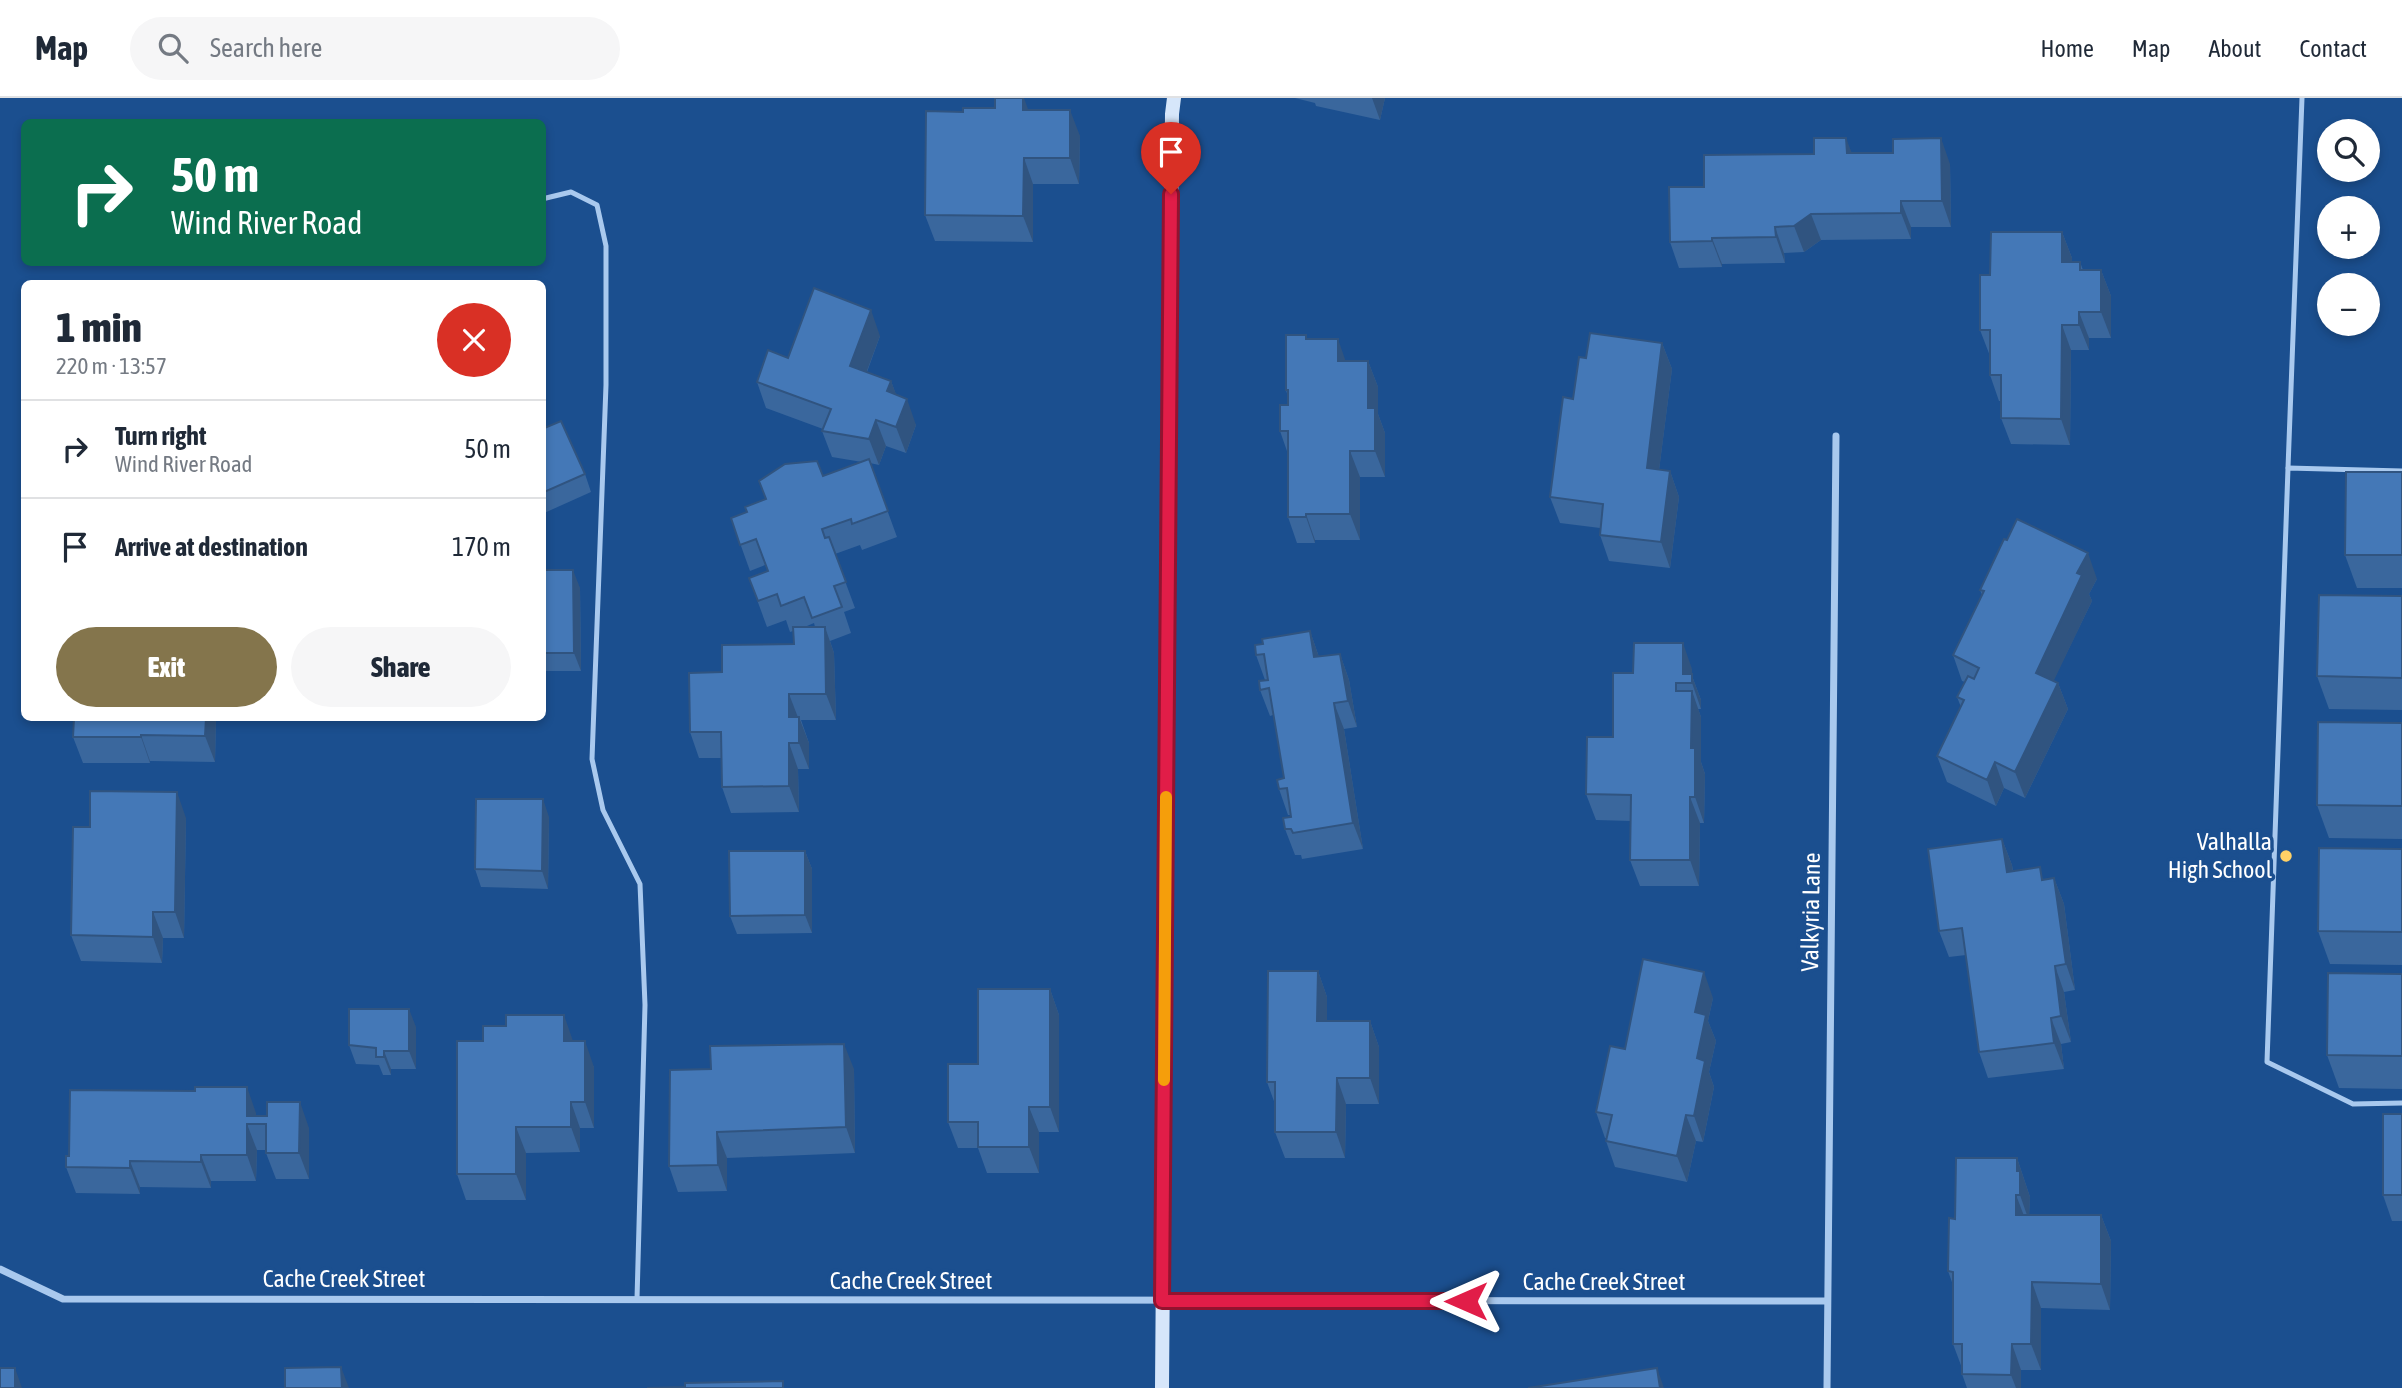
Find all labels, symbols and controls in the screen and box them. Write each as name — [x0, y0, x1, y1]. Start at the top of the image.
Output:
search box — [130, 17, 620, 80]
text: Map — [35, 29, 88, 67]
icon: search — [154, 29, 192, 67]
text: Search here — [210, 33, 322, 63]
text: Home — [2040, 35, 2094, 62]
text: Map — [2132, 35, 2170, 62]
text: About — [2208, 35, 2261, 62]
text: Contact — [2299, 35, 2367, 62]
map controls — [2317, 119, 2380, 336]
button: search — [2317, 119, 2380, 182]
pin — [1141, 122, 1201, 194]
icon: arrive — [1152, 133, 1190, 171]
text: 50 m — [171, 146, 259, 202]
icon: right — [56, 147, 147, 238]
button: + — [2317, 196, 2380, 259]
text: Wind River Road — [171, 204, 362, 241]
button: − — [2317, 273, 2380, 336]
text: 1 min — [56, 303, 142, 351]
button: close — [437, 303, 511, 377]
text: 220 m · 13:57 — [56, 353, 167, 379]
text: Turn right — [115, 421, 206, 451]
icon: right — [56, 430, 94, 468]
text: 50 m — [464, 434, 511, 464]
text: Wind River Road — [115, 451, 253, 477]
icon: arrive — [56, 528, 94, 566]
text: Arrive at destination — [115, 532, 308, 562]
text: 170 m — [452, 532, 511, 562]
button: Exit — [56, 627, 277, 707]
button: Share — [291, 627, 511, 707]
place label: Valhalla High School — [2168, 828, 2273, 883]
marker: Valhalla High School — [2278, 848, 2294, 864]
street label: Valkyria Lane — [1796, 852, 1825, 972]
position arrow — [1429, 1264, 1503, 1338]
street label: Cache Creek Street — [263, 1265, 425, 1292]
street label: Cache Creek Street — [830, 1267, 992, 1294]
street label: Cache Creek Street — [1523, 1268, 1685, 1295]

